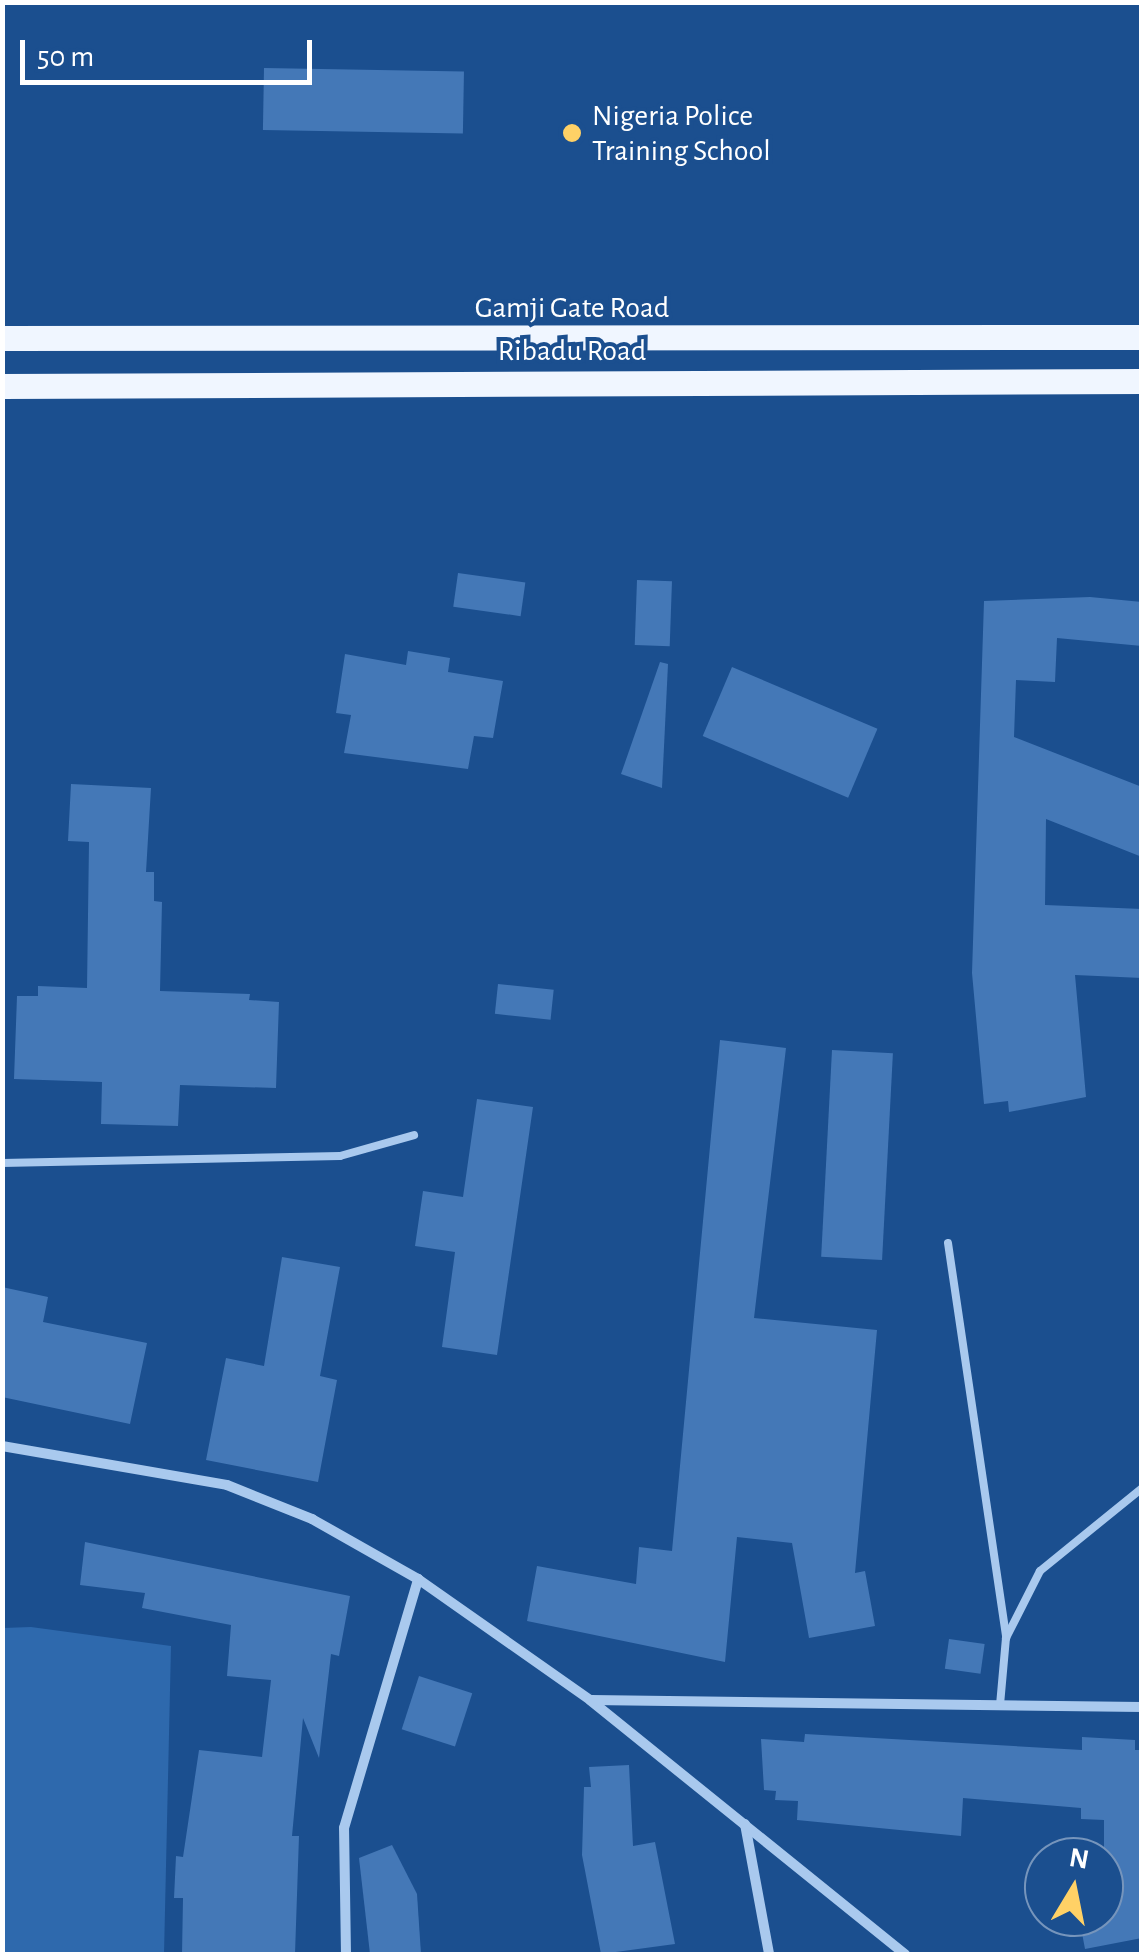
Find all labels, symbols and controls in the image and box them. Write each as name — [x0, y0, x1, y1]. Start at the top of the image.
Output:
scale bar — [25, 20, 318, 82]
text: 50 m — [37, 42, 94, 72]
place label: Nigeria Police Training School — [592, 98, 771, 168]
marker: Nigeria Police Training School — [561, 122, 583, 144]
street label: Gamji Gate Road — [475, 290, 669, 326]
street label: Ribadu Road — [498, 333, 646, 369]
north arrow — [1024, 1837, 1124, 1937]
text: N — [1067, 1844, 1091, 1875]

